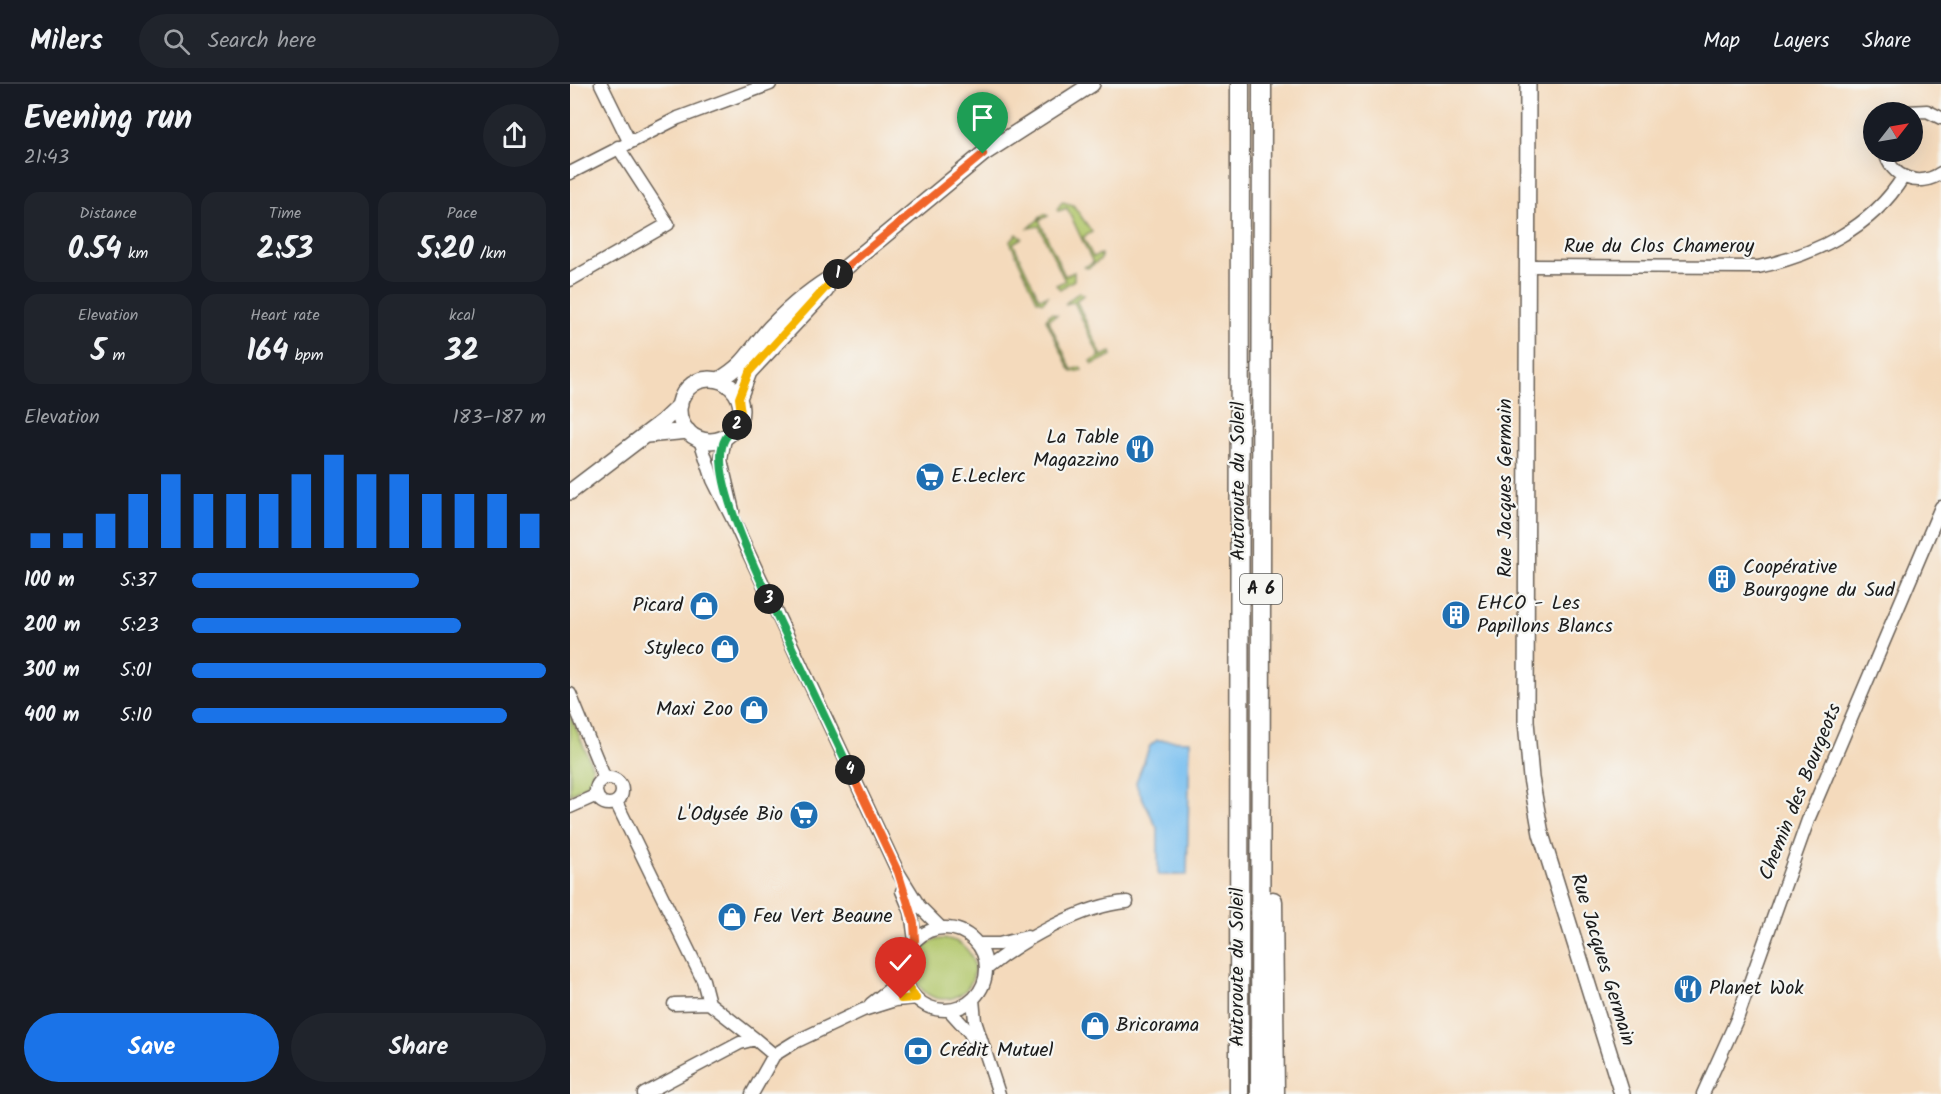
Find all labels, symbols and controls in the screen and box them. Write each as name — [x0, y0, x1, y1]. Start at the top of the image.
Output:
search box — [139, 14, 559, 68]
text: Milers — [30, 19, 103, 64]
text: Search here — [208, 24, 316, 59]
icon: search — [160, 25, 193, 58]
text: Map — [1703, 25, 1740, 58]
text: Layers — [1773, 25, 1829, 58]
text: Share — [1862, 25, 1911, 58]
pin — [957, 92, 1008, 154]
text: Evening run — [24, 93, 192, 146]
icon: arrive — [966, 101, 999, 134]
north arrow — [1863, 102, 1923, 162]
map controls — [1863, 102, 1923, 162]
button: share — [483, 104, 546, 167]
text: 21:43 — [24, 142, 69, 174]
text: Distance — [79, 201, 137, 226]
text: Time — [269, 201, 301, 226]
text: Pace — [447, 201, 477, 226]
text: 0.54 — [68, 226, 122, 274]
text: 2:53 — [257, 226, 313, 274]
text: 5:20 — [418, 226, 474, 274]
street label: Rue du Clos Chameroy — [1564, 231, 1755, 263]
text: km — [122, 241, 148, 266]
text: /km — [474, 241, 506, 266]
pin: 1 — [823, 259, 853, 289]
text: 1 — [836, 261, 840, 286]
text: Elevation — [78, 303, 138, 328]
text: Heart rate — [250, 303, 320, 328]
text: kcal — [449, 303, 475, 328]
text: 5 — [91, 328, 106, 376]
text: 164 — [247, 328, 288, 376]
text: 32 — [445, 328, 479, 376]
text: m — [106, 343, 125, 368]
text: bpm — [288, 343, 323, 368]
street label: Rue Jacques Germain — [1490, 398, 1522, 578]
street label: Autoroute du Soleil — [1223, 401, 1255, 561]
text: Elevation — [24, 402, 100, 434]
text: 183–187 m — [453, 402, 546, 434]
pin: 2 — [722, 410, 752, 440]
text: 2 — [732, 412, 742, 437]
place label: La Table Magazzino — [1033, 422, 1119, 477]
restaurant icon: La Table Magazzino — [1124, 433, 1156, 465]
supermarket icon: E.Leclerc — [914, 461, 946, 493]
place label: E.Leclerc — [951, 461, 1026, 493]
place label: Coopérative Bourgogne du Sud — [1743, 552, 1896, 607]
building icon: Coopérative Bourgogne du Sud — [1706, 563, 1738, 595]
text: 100 m — [24, 565, 75, 597]
text: 5:37 — [120, 565, 156, 597]
road number: A 6 — [1240, 574, 1282, 604]
pin: 3 — [754, 584, 784, 614]
text: 3 — [765, 586, 773, 611]
place label: EHCO - Les Papillons Blancs — [1477, 588, 1613, 643]
place label: Picard — [633, 590, 684, 622]
shop icon: Picard — [688, 590, 720, 622]
building icon: EHCO - Les Papillons Blancs — [1440, 599, 1472, 631]
text: 200 m — [24, 610, 80, 642]
text: 5:23 — [120, 610, 159, 642]
place label: Styleco — [644, 633, 704, 665]
shop icon: Styleco — [709, 633, 741, 665]
text: 300 m — [24, 655, 80, 687]
text: 5:01 — [120, 655, 152, 687]
place label: Maxi Zoo — [656, 694, 733, 726]
shop icon: Maxi Zoo — [738, 694, 770, 726]
street label: Chemin des Bourgeots — [1751, 698, 1851, 885]
text: 400 m — [24, 700, 80, 732]
text: 5:10 — [120, 700, 152, 732]
pin: 4 — [835, 755, 865, 785]
text: 4 — [846, 757, 854, 782]
place label: L'Odysée Bio — [677, 799, 783, 831]
supermarket icon: L'Odysée Bio — [788, 799, 820, 831]
street label: Rue Jacques Germain — [1561, 870, 1643, 1050]
street label: Autoroute du Soleil — [1222, 887, 1254, 1047]
shop icon: Feu Vert Beaune — [716, 901, 748, 933]
place label: Feu Vert Beaune — [753, 901, 893, 933]
pin — [875, 937, 926, 999]
icon: check — [884, 946, 917, 979]
restaurant icon: Planet Wok — [1672, 973, 1704, 1005]
place label: Planet Wok — [1709, 973, 1804, 1005]
shop icon: Bricorama — [1079, 1010, 1111, 1042]
place label: Bricorama — [1116, 1010, 1199, 1042]
button: Save — [24, 1013, 279, 1082]
button: Share — [291, 1013, 546, 1082]
bank icon: Crédit Mutuel — [902, 1035, 934, 1067]
place label: Crédit Mutuel — [939, 1035, 1054, 1067]

